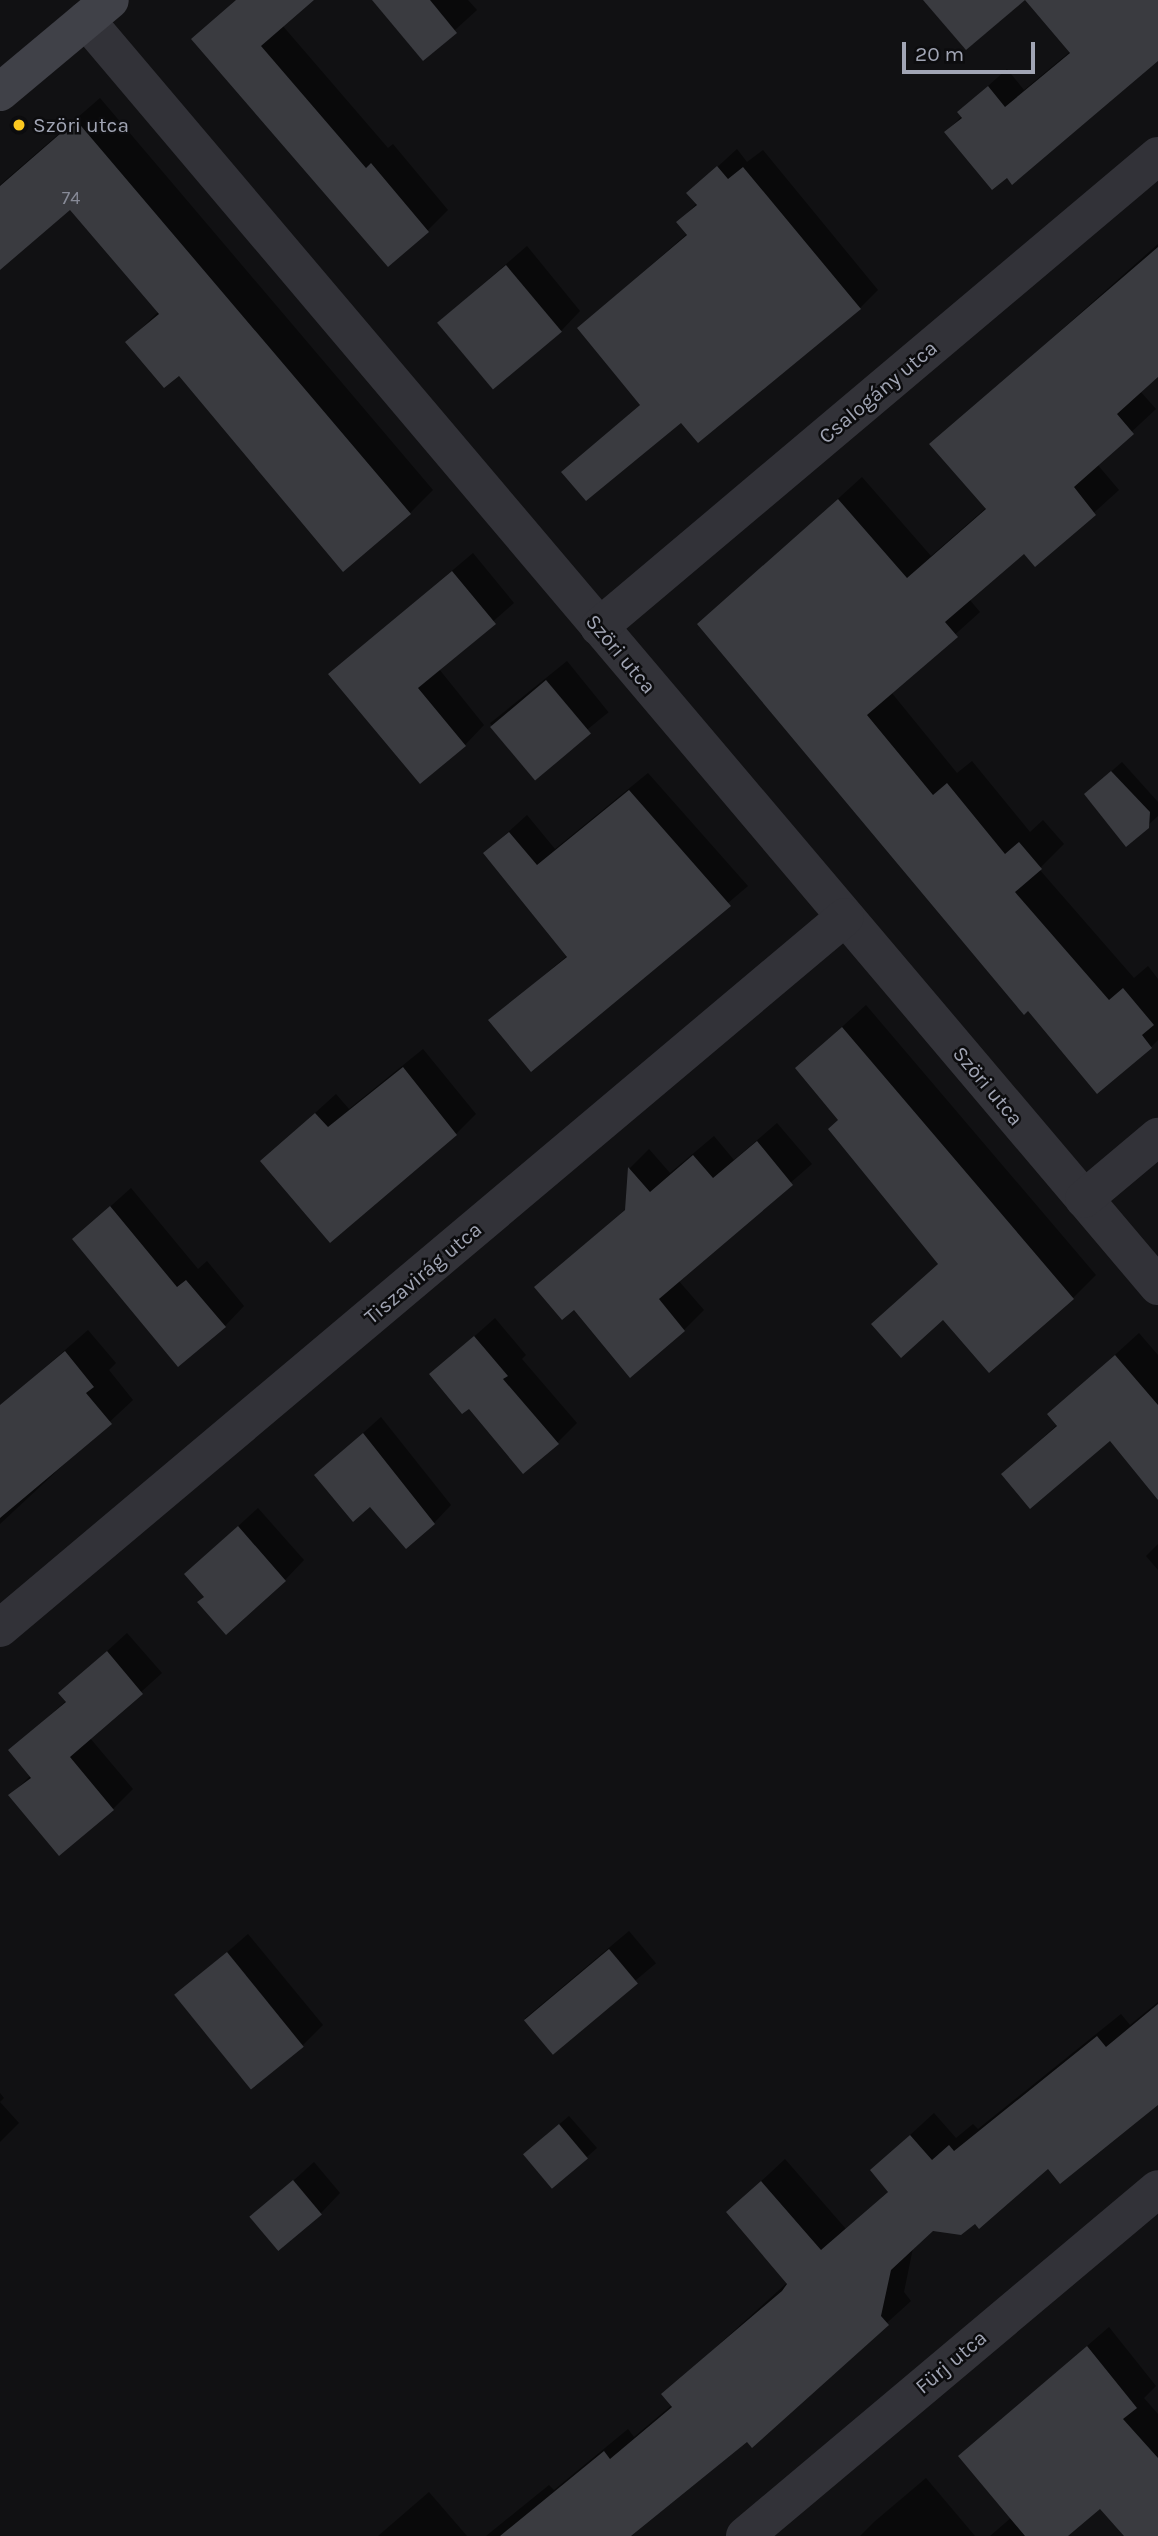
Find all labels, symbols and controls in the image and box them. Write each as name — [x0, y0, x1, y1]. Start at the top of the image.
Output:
scale bar — [906, 28, 1039, 72]
text: 20 m — [915, 42, 964, 66]
place label: Szöri utca — [33, 112, 129, 138]
marker: Szöri utca — [11, 117, 27, 133]
house number: 74 — [62, 187, 80, 209]
street label: Csalogány utca — [814, 335, 942, 449]
street label: Szöri utca — [581, 609, 661, 699]
street label: Szöri utca — [948, 1041, 1028, 1131]
street label: Tiszavirág utca — [359, 1217, 487, 1329]
street label: Fürj utca — [910, 2325, 992, 2399]

